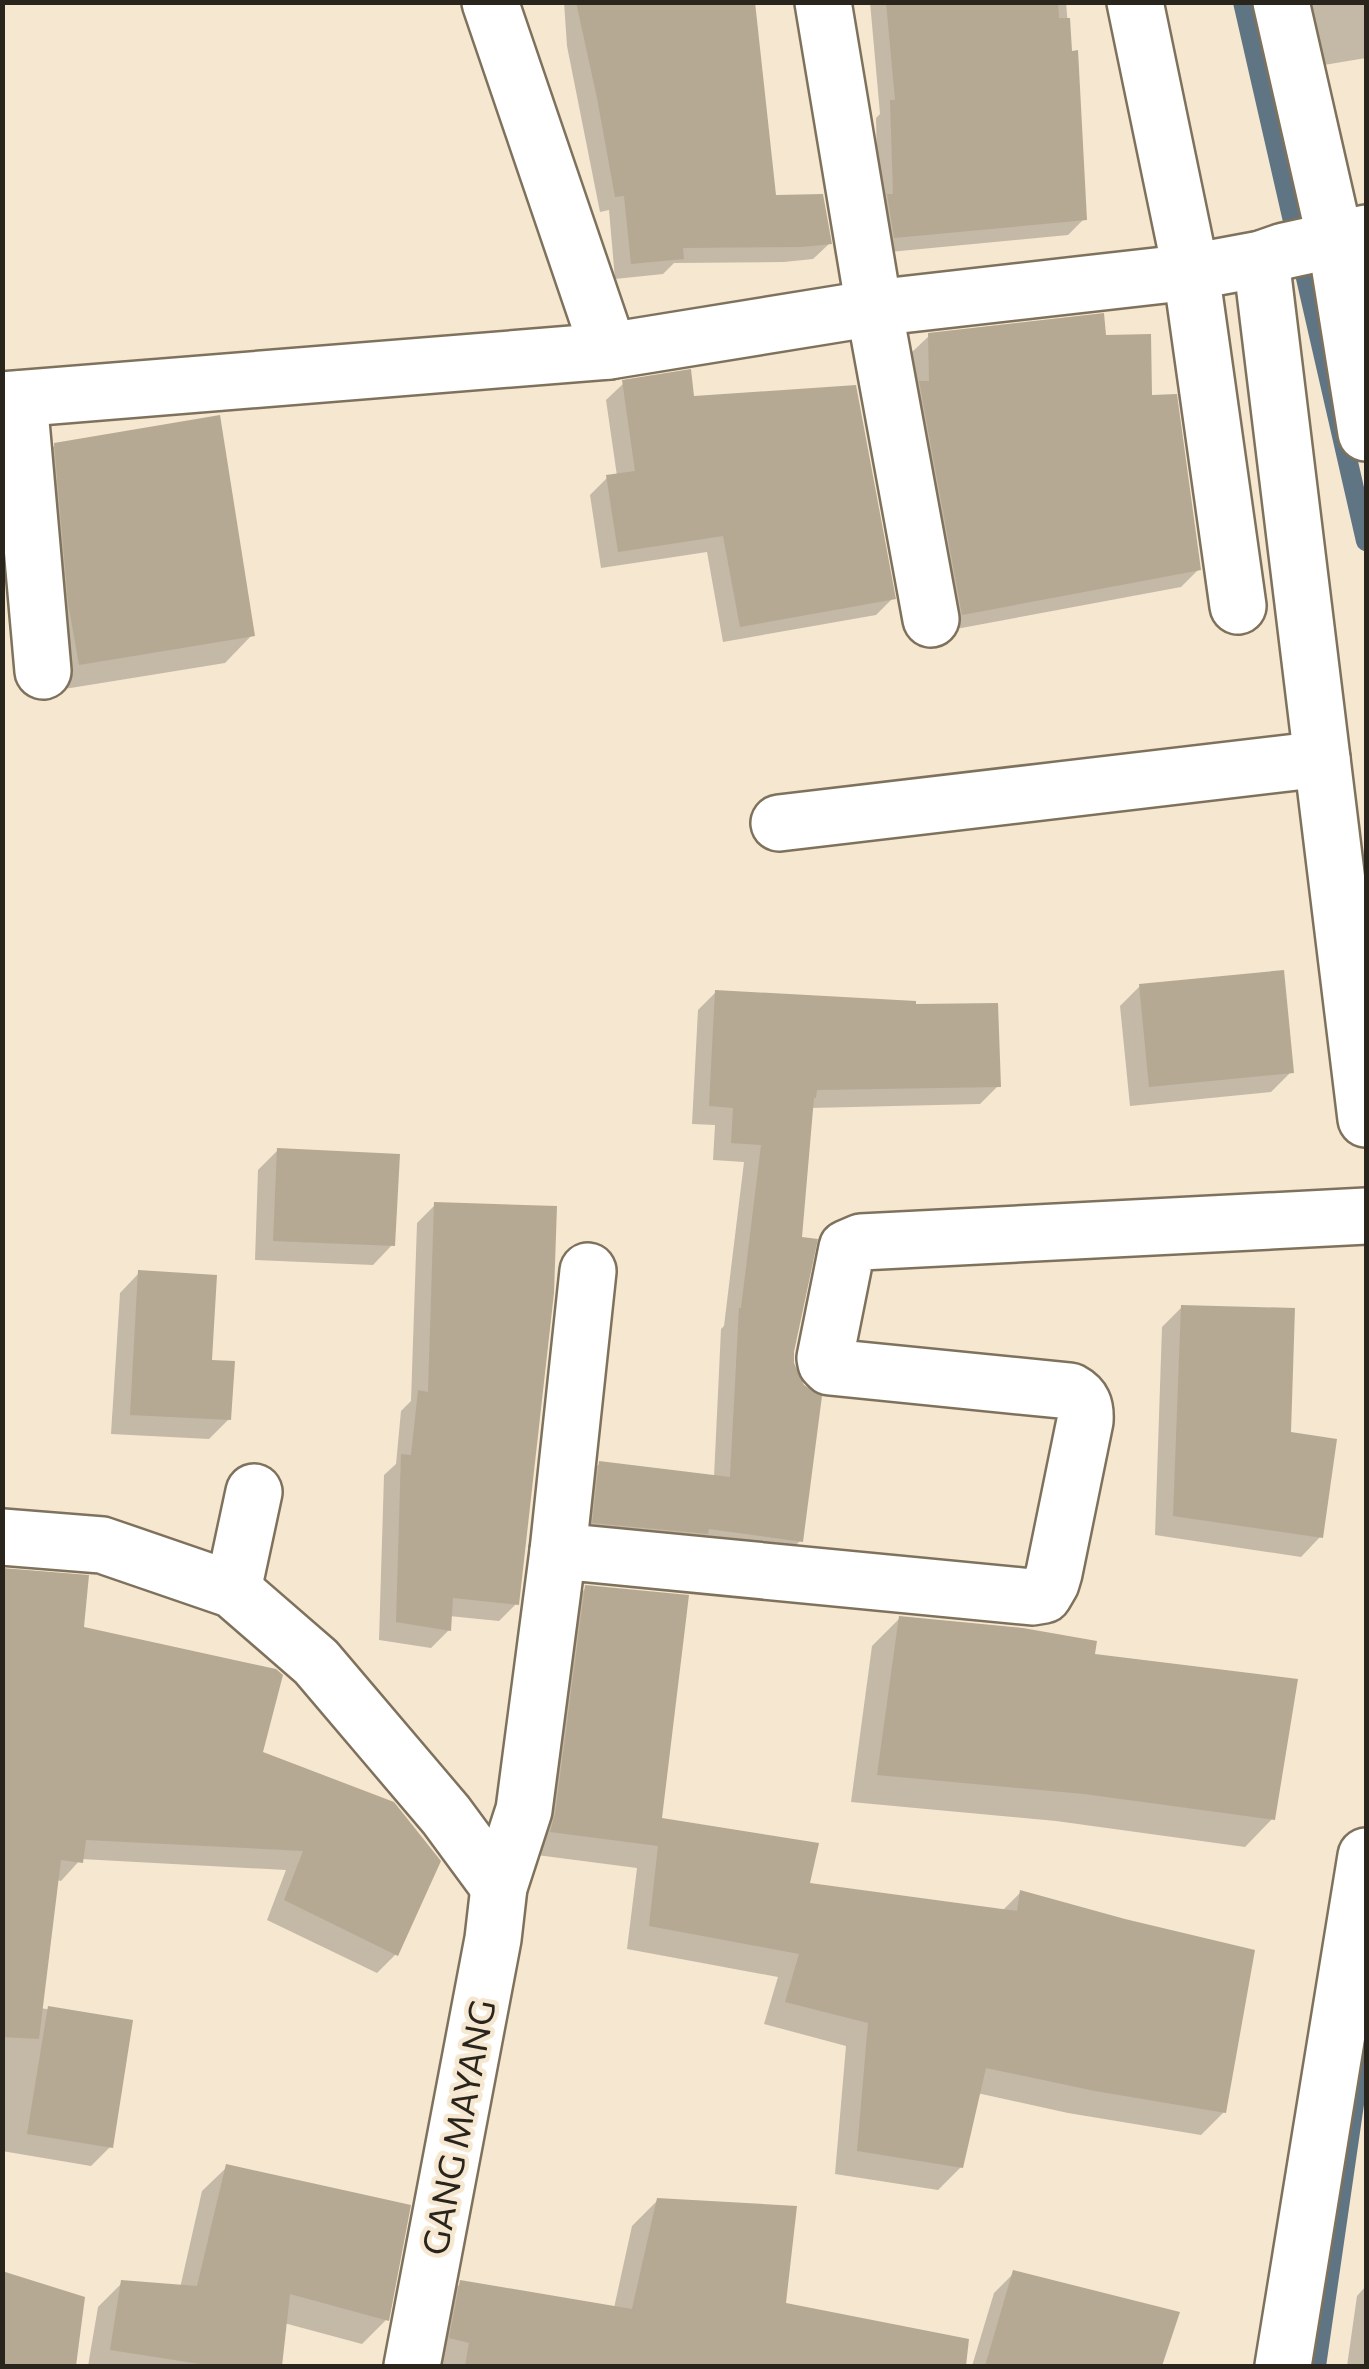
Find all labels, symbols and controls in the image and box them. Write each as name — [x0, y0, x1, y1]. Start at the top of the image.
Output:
street label: GANG MAYANG — [411, 1996, 503, 2258]

